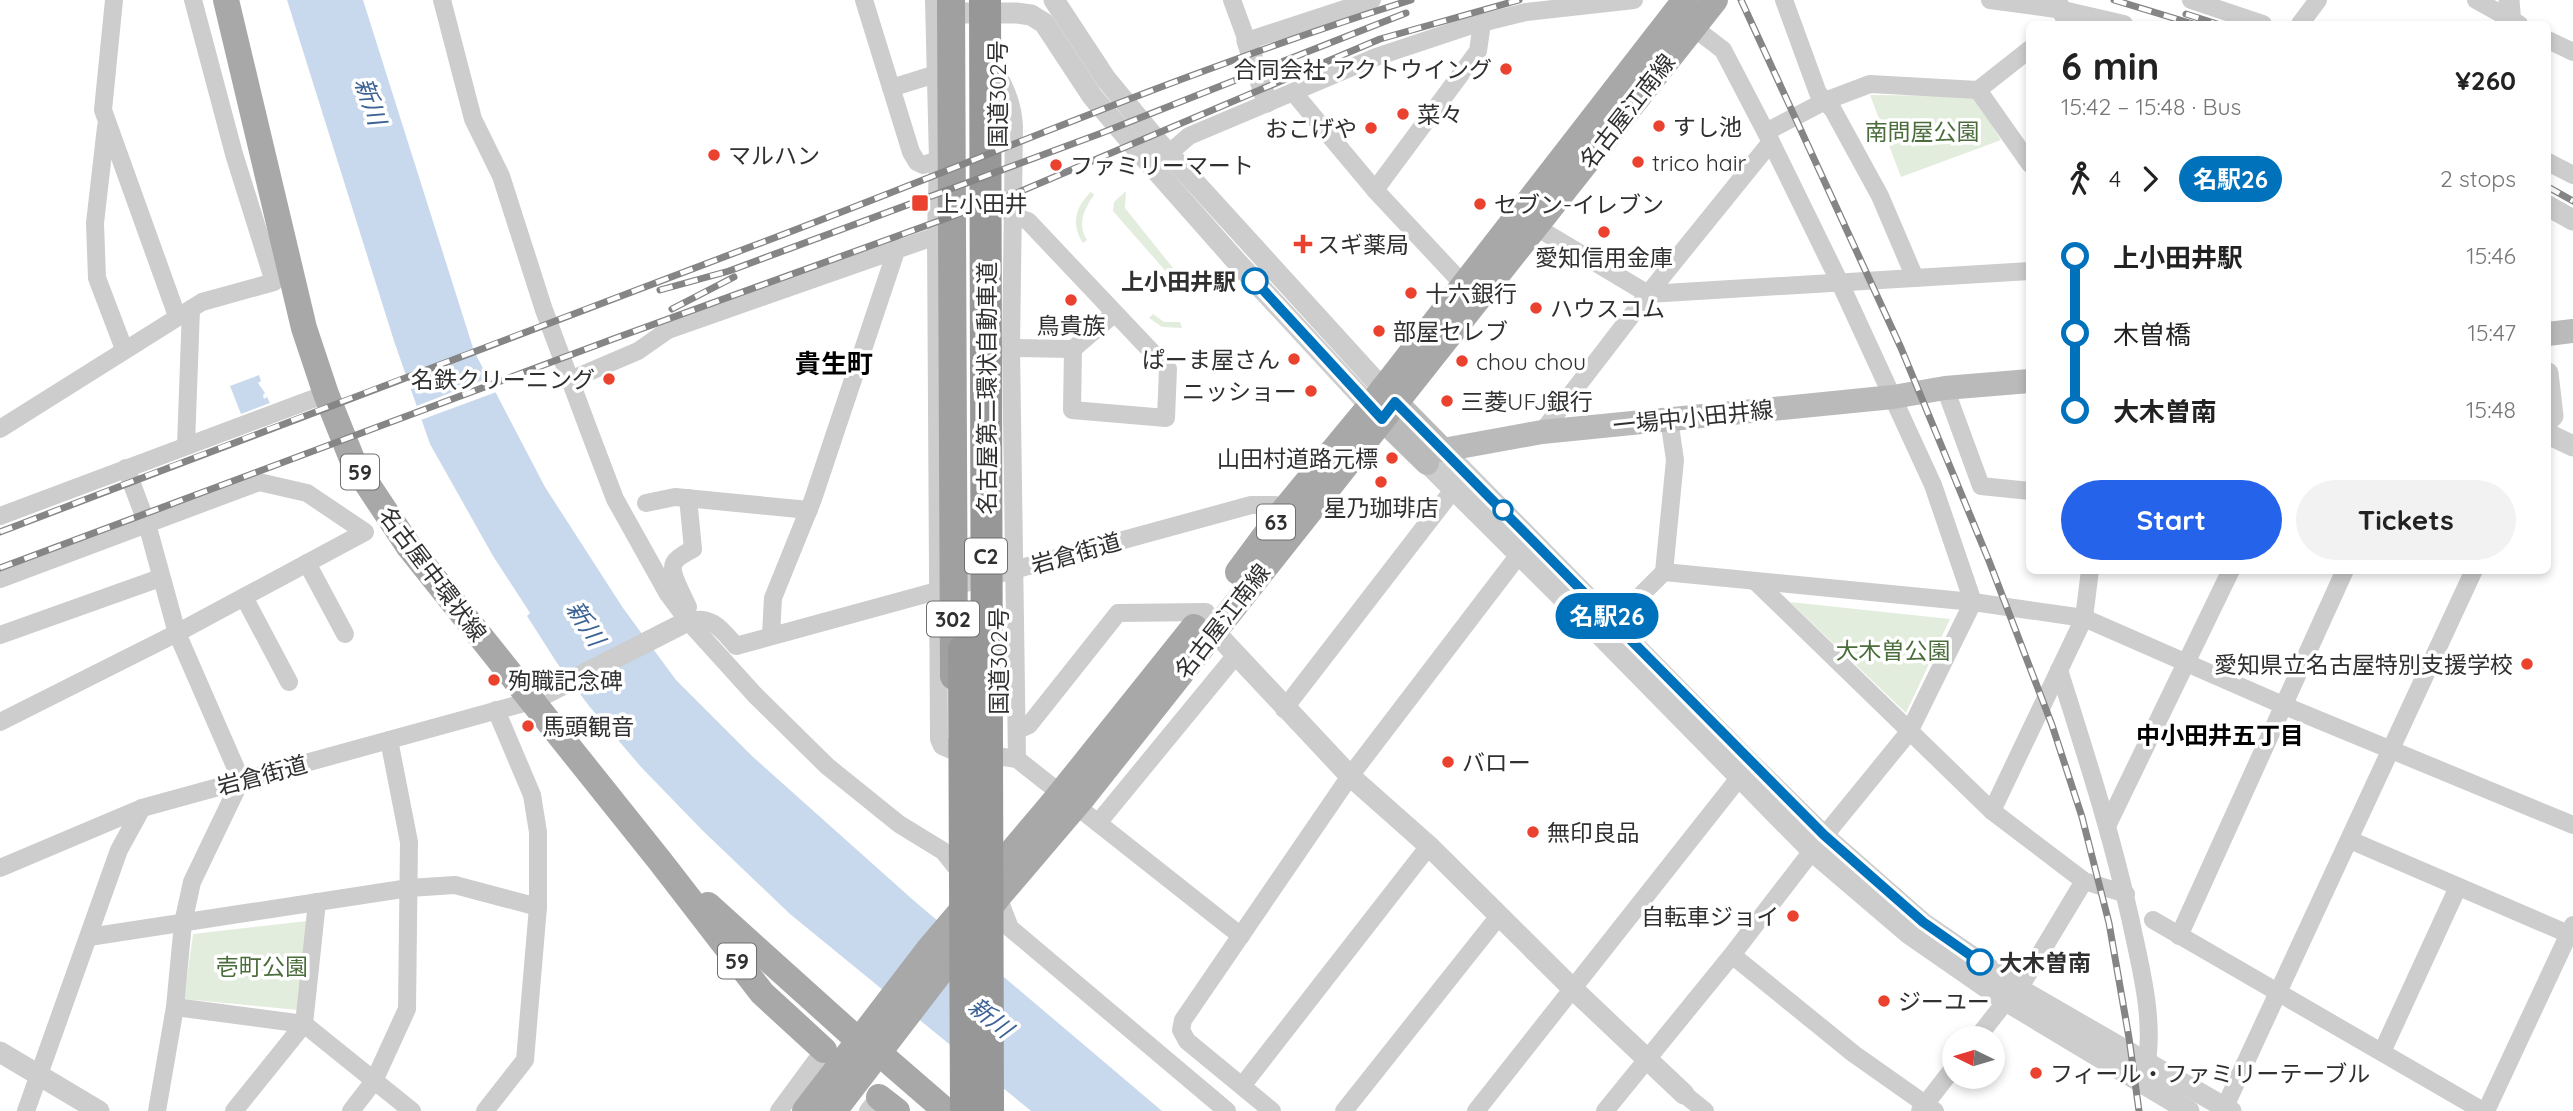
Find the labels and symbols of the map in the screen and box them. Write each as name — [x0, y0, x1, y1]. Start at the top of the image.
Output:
street label: 国道302号 — [983, 40, 1012, 148]
street label: 名古屋江南線 — [1573, 48, 1681, 174]
place label: 合同会社 アクトウイング — [1234, 55, 1492, 84]
marker: 合同会社 アクトウイング — [1498, 61, 1514, 77]
water label: 新川 — [349, 73, 394, 131]
place label: 菜々 — [1417, 100, 1463, 129]
marker: 菜々 — [1395, 106, 1411, 122]
place label: すし池 — [1673, 112, 1742, 141]
place label: おこげや — [1265, 114, 1357, 143]
park label: 南問屋公園 — [1865, 117, 1980, 146]
marker: すし池 — [1651, 118, 1667, 134]
marker: おこげや — [1363, 120, 1379, 136]
place label: マルハン — [728, 141, 820, 170]
marker: マルハン — [706, 147, 722, 163]
place label: trico hair — [1652, 148, 1747, 177]
place label: ファミリーマート — [1070, 151, 1254, 180]
marker: trico hair — [1630, 154, 1646, 170]
marker: ファミリーマート — [1048, 157, 1064, 173]
place label: 上小田井 — [936, 189, 1028, 218]
place label: セブン-イレブン — [1494, 190, 1664, 219]
marker: 上小田井 — [910, 193, 930, 213]
marker: セブン-イレブン — [1472, 196, 1488, 212]
marker: 愛知信用金庫 — [1596, 224, 1612, 240]
place label: スギ薬局 — [1317, 230, 1409, 259]
marker: スギ薬局 — [1295, 236, 1311, 252]
place label: 愛知信用金庫 — [1535, 243, 1673, 272]
street label: 名古屋第二環状自動車道 — [972, 262, 1001, 515]
place label: 上小田井駅 — [1121, 267, 1236, 296]
marker: 上小田井駅 — [1242, 268, 1268, 294]
place label: 十六銀行 — [1425, 279, 1517, 308]
marker: 十六銀行 — [1403, 285, 1419, 301]
marker: 鳥貴族 — [1063, 292, 1079, 308]
place label: ハウスコム — [1550, 294, 1665, 323]
marker: ハウスコム — [1528, 300, 1544, 316]
place label: 鳥貴族 — [1037, 311, 1106, 340]
place label: 部屋セレブ — [1393, 317, 1508, 346]
marker: 部屋セレブ — [1371, 323, 1387, 339]
place label: ぱーま屋さん — [1142, 345, 1280, 374]
district label: 貴生町 — [795, 347, 873, 380]
place label: chou chou — [1476, 347, 1586, 376]
marker: ぱーま屋さん — [1286, 351, 1302, 367]
marker: chou chou — [1454, 353, 1470, 369]
place label: 名鉄クリーニング — [411, 365, 595, 394]
marker: 名鉄クリーニング — [601, 371, 617, 387]
place label: ニッショー — [1182, 377, 1297, 406]
marker: ニッショー — [1303, 383, 1319, 399]
place label: 三菱UFJ銀行 — [1461, 387, 1593, 416]
marker: 三菱UFJ銀行 — [1439, 393, 1455, 409]
street label: 一場中小田井線 — [1611, 394, 1775, 440]
place label: 山田村道路元標 — [1217, 444, 1378, 473]
marker: 山田村道路元標 — [1384, 450, 1400, 466]
road number: 59 — [341, 454, 379, 490]
marker: 星乃珈琲店 — [1373, 474, 1389, 490]
place label: 星乃珈琲店 — [1324, 493, 1439, 522]
unlabelled marker — [1493, 500, 1513, 520]
street label: 名古屋中環状線 — [373, 501, 493, 647]
road number: 63 — [1257, 504, 1295, 540]
street label: 岩倉街道 — [1028, 526, 1124, 580]
road number: C2 — [965, 538, 1007, 574]
street label: 名古屋江南線 — [1168, 558, 1276, 684]
line badge: 名駅26 — [1558, 593, 1656, 639]
water label: 新川 — [560, 595, 613, 654]
road number: 302 — [927, 602, 979, 636]
street label: 国道302号 — [984, 607, 1013, 715]
park label: 大木曽公園 — [1836, 636, 1951, 665]
place label: 愛知県立名古屋特別支援学校 — [2214, 650, 2513, 679]
marker: 愛知県立名古屋特別支援学校 — [2519, 656, 2535, 672]
place label: 殉職記念碑 — [508, 666, 623, 695]
marker: 殉職記念碑 — [486, 672, 502, 688]
place label: 馬頭観音 — [542, 712, 634, 741]
marker: 馬頭観音 — [520, 718, 536, 734]
district label: 中小田井五丁目 — [2136, 720, 2304, 750]
place label: バロー — [1462, 748, 1531, 777]
street label: 岩倉街道 — [214, 749, 310, 801]
marker: バロー — [1440, 754, 1456, 770]
place label: 無印良品 — [1547, 818, 1639, 847]
marker: 無印良品 — [1525, 824, 1541, 840]
place label: 自転車ジョイ — [1641, 902, 1779, 931]
marker: 自転車ジョイ — [1785, 908, 1801, 924]
road number: 59 — [718, 944, 756, 978]
place label: 大木曽南 — [1999, 948, 2091, 977]
marker: 大木曽南 — [1967, 949, 1993, 975]
park label: 壱町公園 — [216, 952, 308, 981]
place label: ジーユー — [1898, 987, 1990, 1016]
water label: 新川 — [963, 990, 1021, 1046]
marker: ジーユー — [1876, 993, 1892, 1009]
north arrow — [1942, 1026, 2006, 1088]
place label: フィール・ファミリーテーブル — [2050, 1059, 2370, 1088]
marker: フィール・ファミリーテーブル — [2028, 1065, 2044, 1081]

